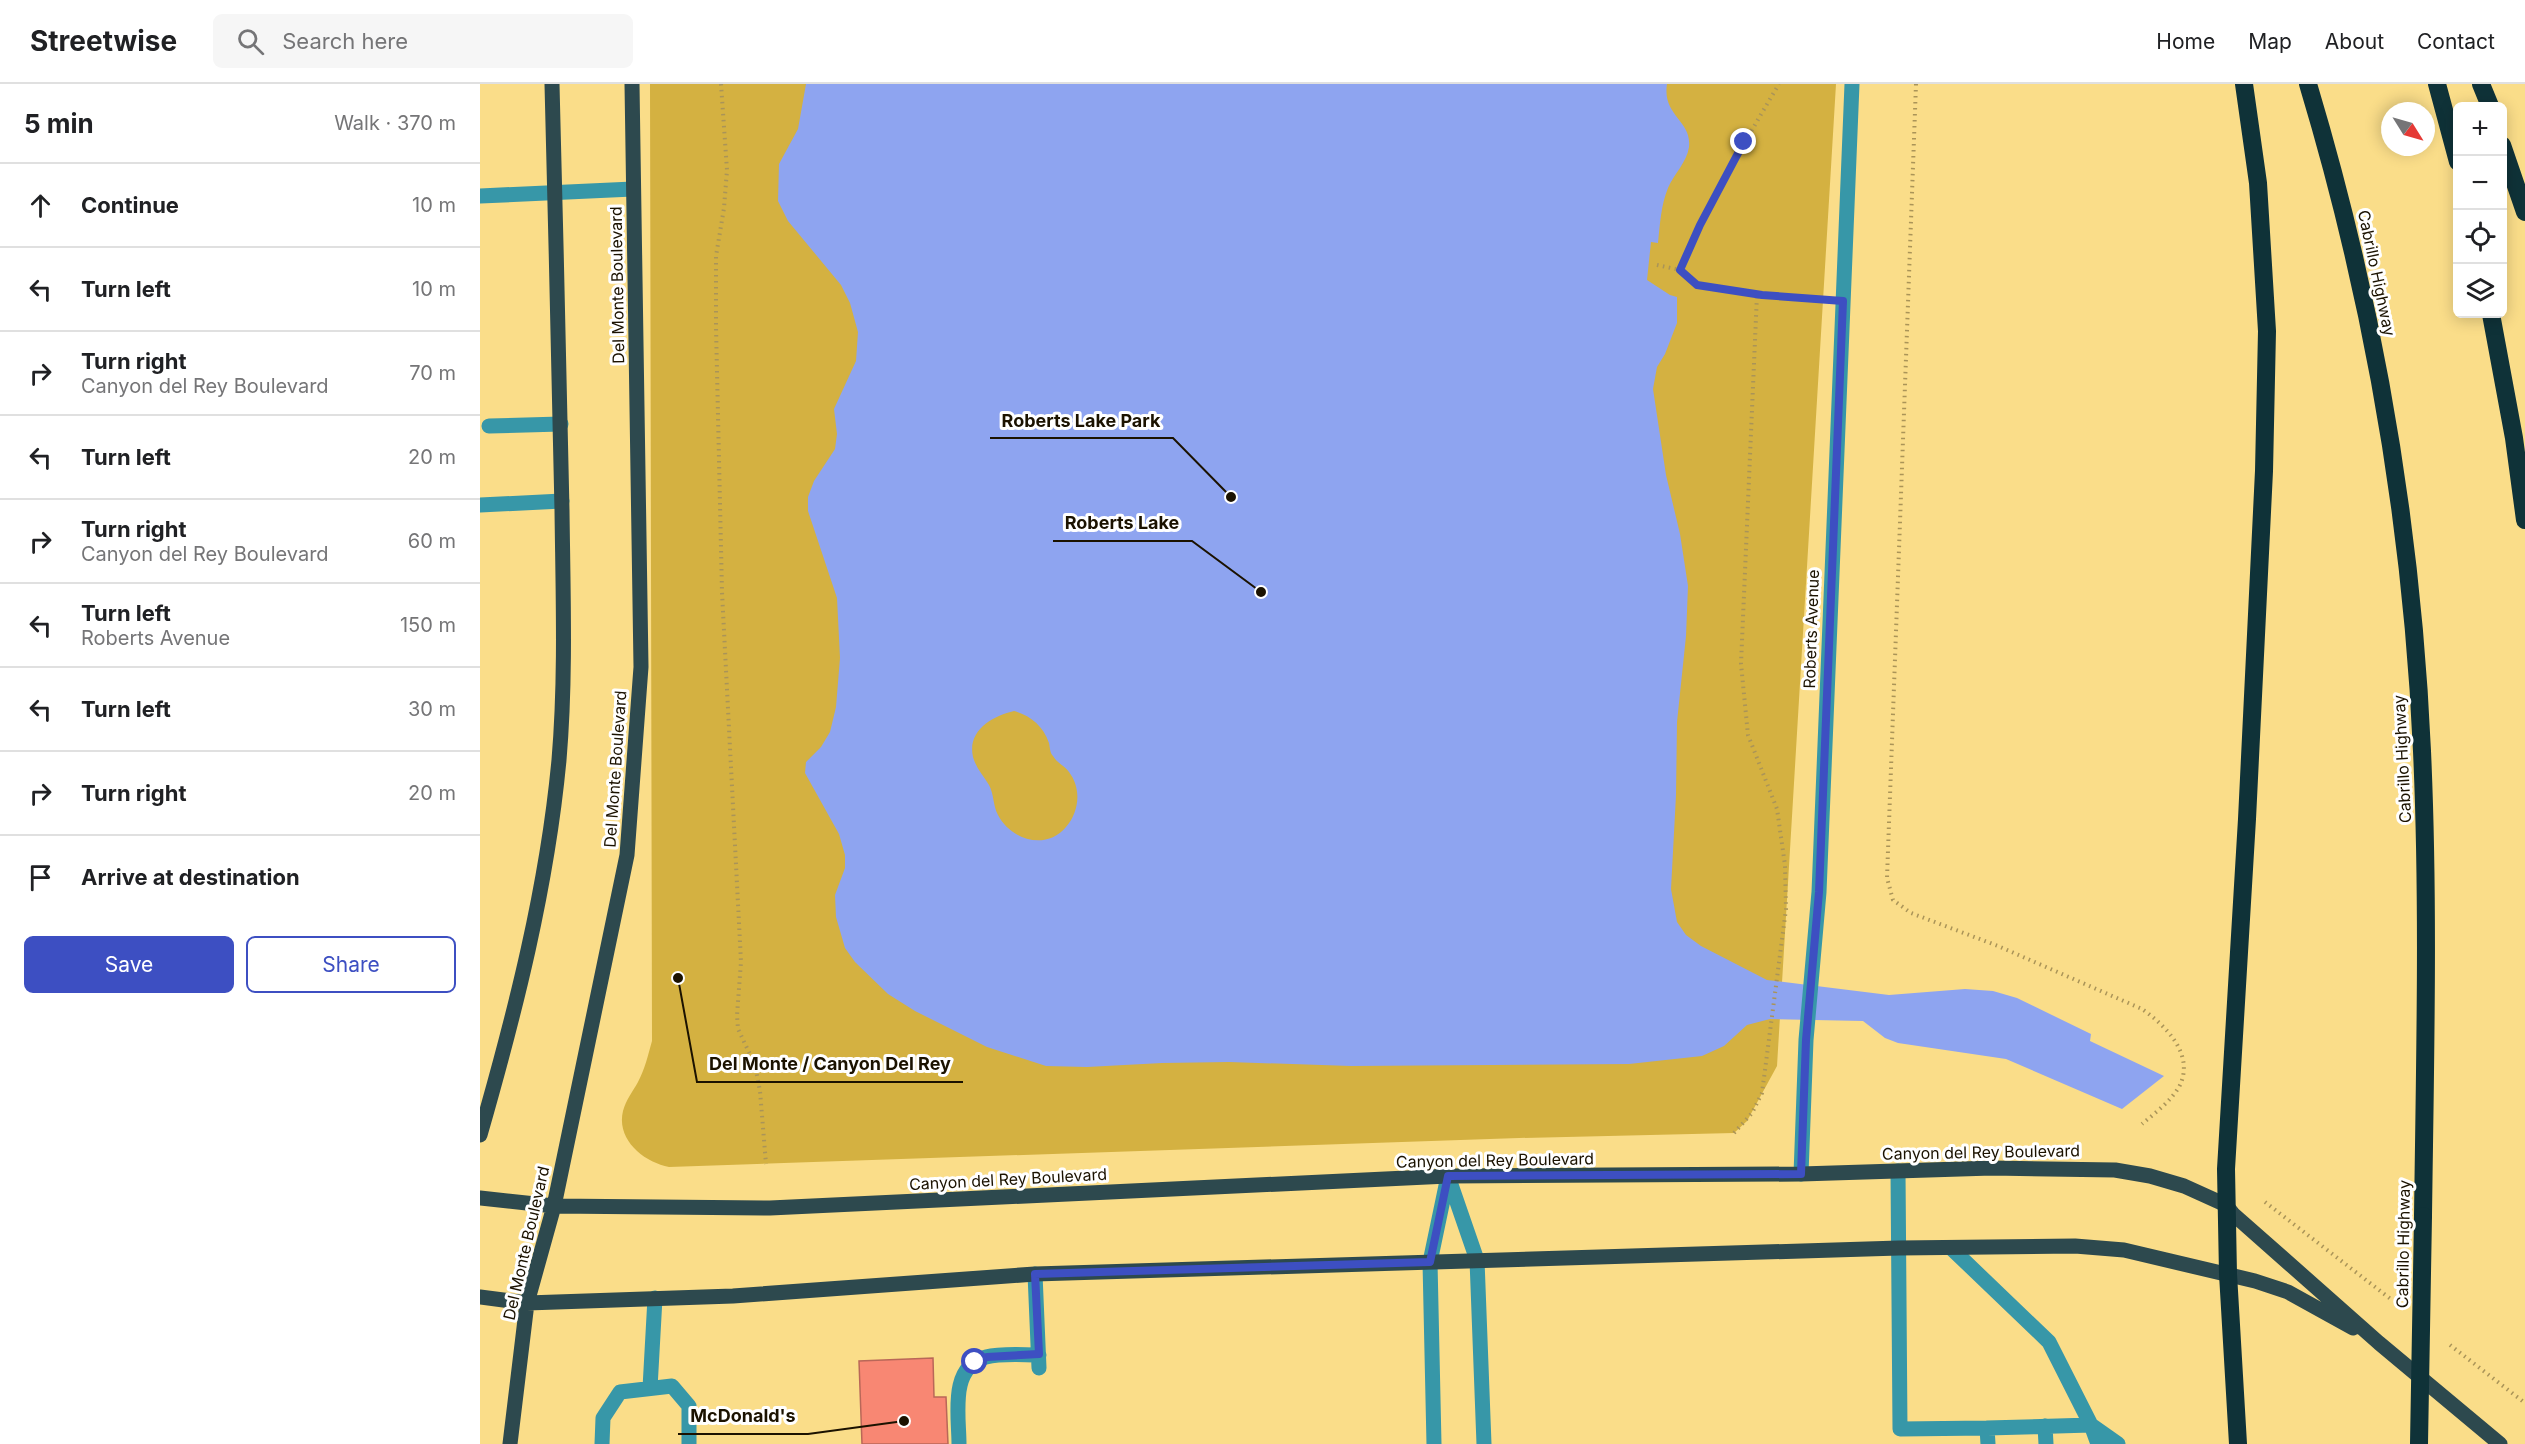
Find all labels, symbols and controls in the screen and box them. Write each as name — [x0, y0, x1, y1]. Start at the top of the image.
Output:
search box — [213, 14, 633, 68]
text: Streetwise — [30, 24, 177, 58]
icon: search — [234, 25, 267, 58]
text: Search here — [282, 28, 408, 54]
text: Home — [2156, 29, 2215, 54]
text: Map — [2248, 29, 2292, 54]
text: About — [2325, 29, 2384, 54]
text: Contact — [2417, 29, 2495, 54]
north arrow — [2381, 102, 2435, 156]
map controls — [2453, 102, 2507, 318]
button: + — [2453, 102, 2507, 156]
text: 5 min — [24, 108, 94, 139]
text: Walk · 370 m — [334, 111, 456, 135]
route end — [1730, 128, 1756, 154]
button: − — [2453, 156, 2507, 210]
icon: ahead — [24, 189, 57, 222]
text: Continue — [81, 192, 179, 218]
text: 10 m — [412, 193, 456, 217]
street label: Del Monte Boulevard — [606, 206, 628, 364]
street label: Cabrillo Highway — [2354, 208, 2400, 338]
button: locate — [2453, 210, 2507, 264]
button: layers — [2453, 264, 2507, 318]
icon: left — [24, 273, 57, 306]
text: Turn left — [81, 276, 171, 302]
text: 10 m — [412, 277, 456, 301]
text: Turn right — [81, 348, 187, 374]
icon: right — [24, 357, 57, 390]
text: 70 m — [409, 361, 456, 385]
text: Canyon del Rey Boulevard — [81, 374, 329, 398]
callout: Roberts Lake Park — [990, 402, 1173, 438]
text: Roberts Lake Park — [1002, 410, 1161, 431]
icon: left — [24, 441, 57, 474]
text: Turn left — [81, 444, 171, 470]
text: 20 m — [408, 445, 456, 469]
callout: Roberts Lake — [1053, 505, 1192, 541]
text: Roberts Lake — [1065, 512, 1180, 533]
text: Turn right — [81, 516, 187, 542]
icon: right — [24, 525, 57, 558]
text: 60 m — [408, 529, 456, 553]
text: Canyon del Rey Boulevard — [81, 542, 329, 566]
street label: Roberts Avenue — [1799, 569, 1823, 689]
text: Turn left — [81, 600, 171, 626]
icon: left — [24, 609, 57, 642]
text: 150 m — [400, 613, 456, 637]
text: Roberts Avenue — [81, 626, 230, 650]
street label: Del Monte Boulevard — [600, 690, 630, 848]
icon: left — [24, 693, 57, 726]
street label: Cabrillo Highway — [2389, 694, 2415, 824]
text: Turn left — [81, 696, 171, 722]
text: 30 m — [408, 697, 456, 721]
icon: right — [24, 777, 57, 810]
text: Turn right — [81, 780, 187, 806]
text: 20 m — [408, 781, 456, 805]
icon: arrive — [24, 861, 57, 894]
text: Arrive at destination — [81, 864, 300, 890]
button: Save — [24, 936, 234, 993]
button: Share — [246, 936, 456, 993]
callout: Del Monte / Canyon Del Rey — [697, 1046, 963, 1082]
text: Del Monte / Canyon Del Rey — [709, 1053, 951, 1074]
street label: Canyon del Rey Boulevard — [1882, 1140, 2080, 1164]
street label: Canyon del Rey Boulevard — [1396, 1148, 1594, 1172]
street label: Del Monte Boulevard — [499, 1164, 553, 1322]
street label: Canyon del Rey Boulevard — [909, 1164, 1107, 1194]
street label: Cabrillo Highway — [2392, 1180, 2414, 1308]
route start — [961, 1348, 987, 1374]
callout: McDonald's — [678, 1398, 808, 1434]
text: McDonald's — [690, 1405, 796, 1426]

